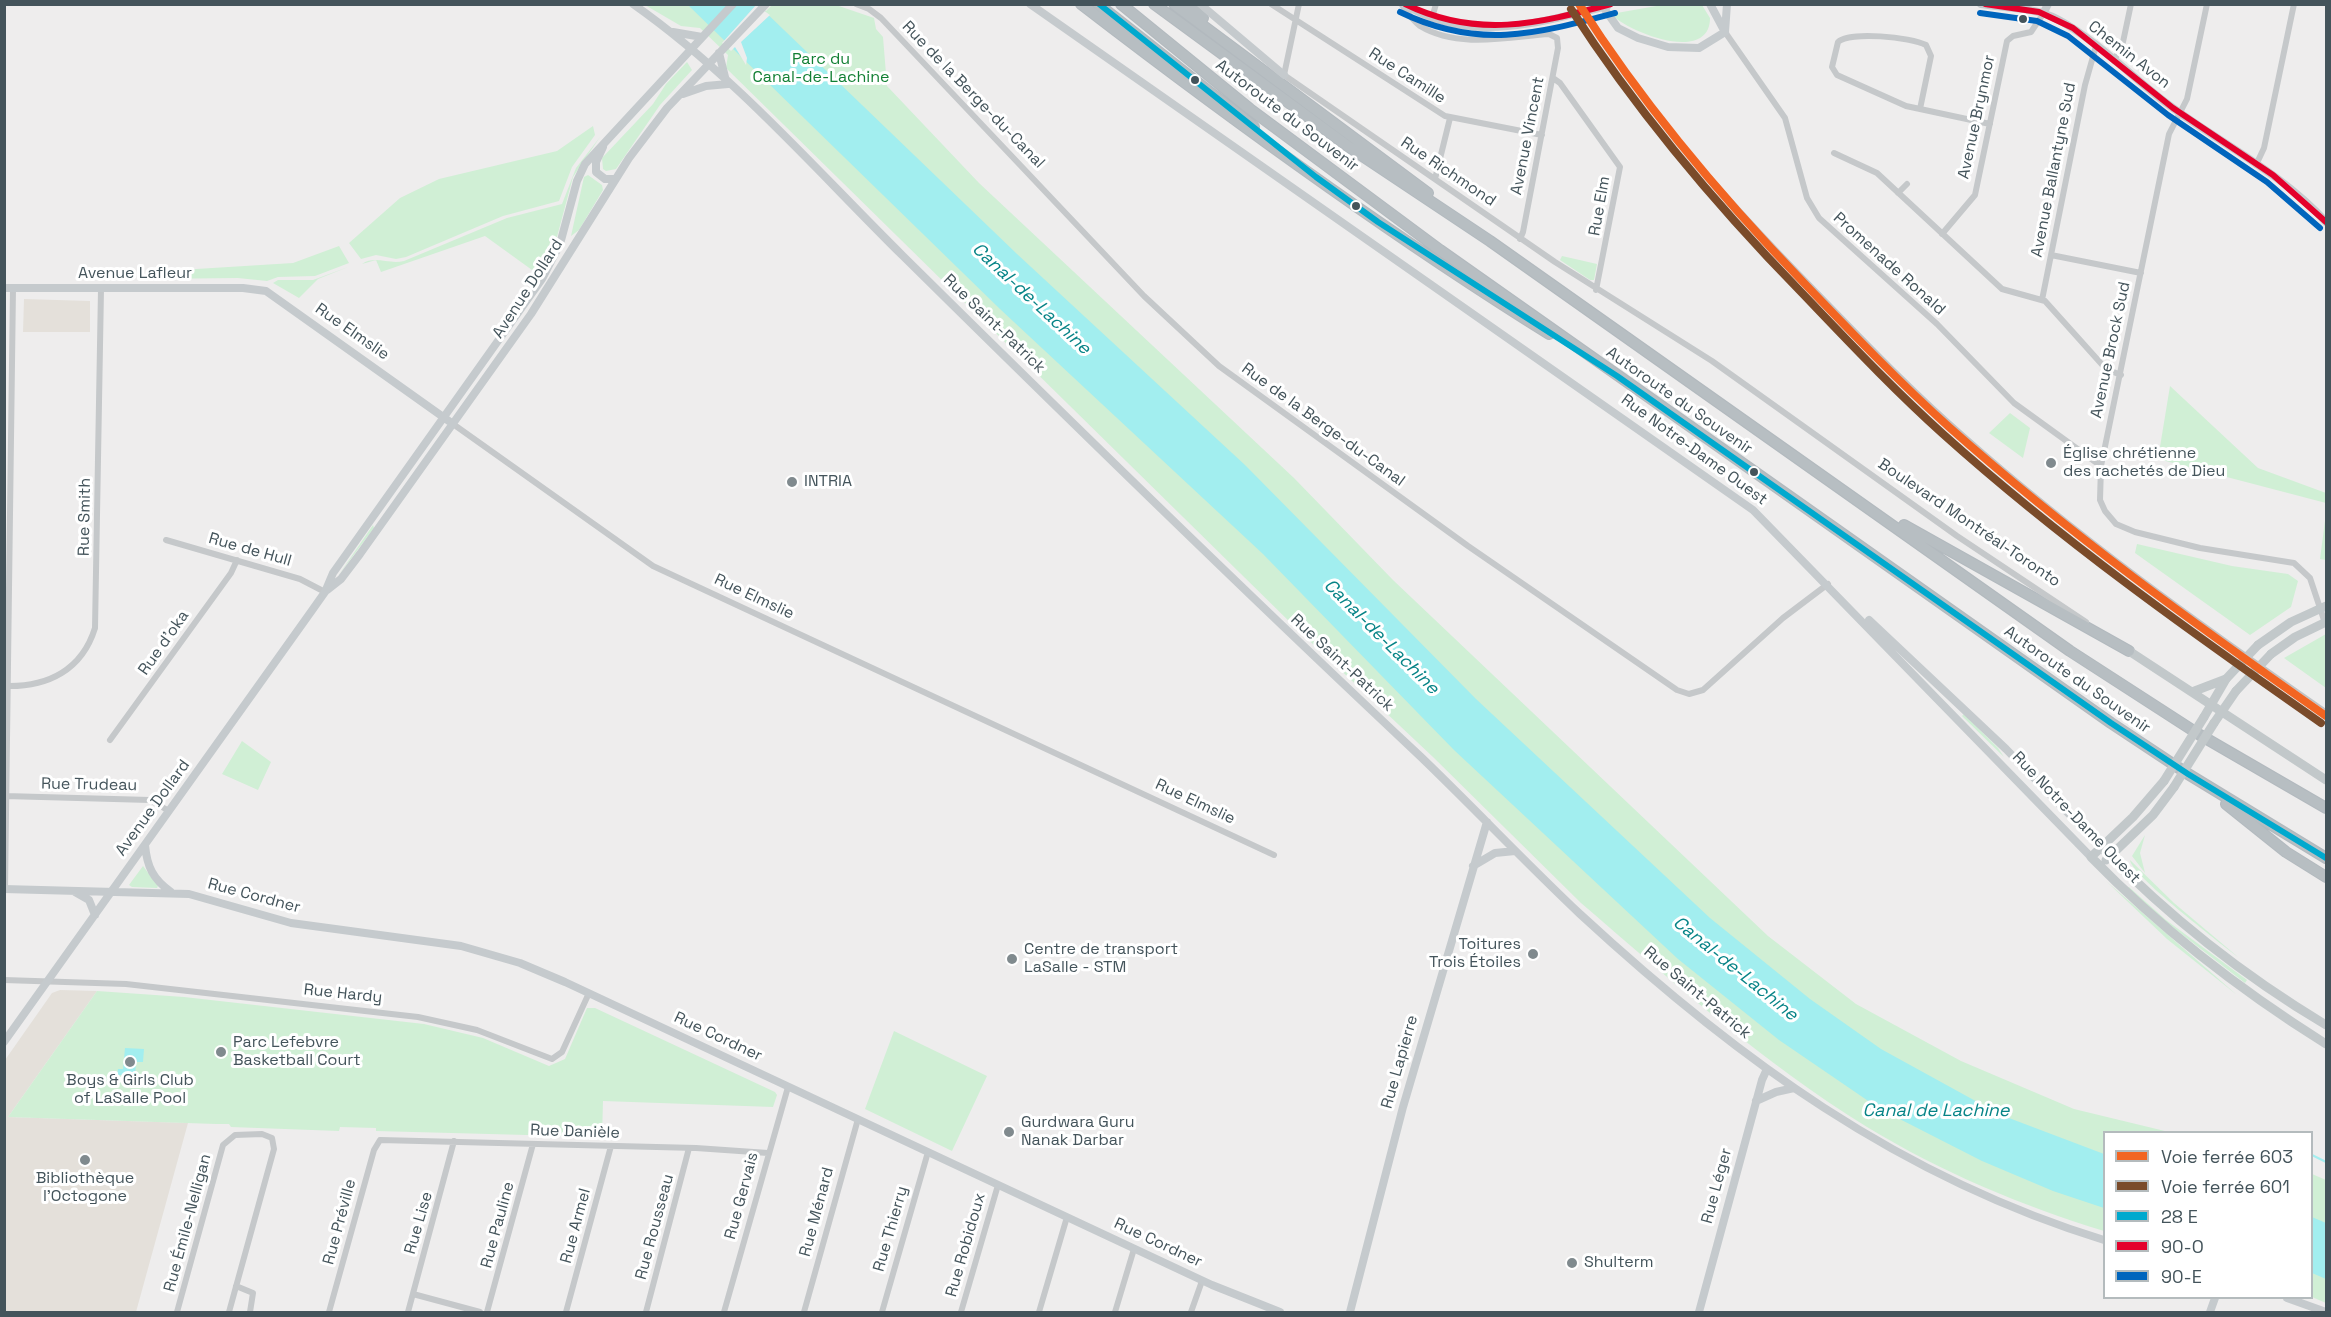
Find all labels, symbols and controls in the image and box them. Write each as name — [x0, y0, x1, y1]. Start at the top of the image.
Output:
unlabelled marker — [2017, 13, 2029, 25]
street label: Rue de la Berge-du-Canal — [898, 17, 1048, 173]
street label: Chemin Avon — [2084, 17, 2174, 93]
street label: Rue Camille — [1365, 44, 1449, 108]
park label: Parc du Canal-de-Lachine — [752, 50, 890, 88]
street label: Avenue Brynmor — [1954, 53, 2000, 181]
street label: Autoroute du Souvenir — [1212, 56, 1362, 176]
unlabelled marker — [1189, 74, 1201, 86]
street label: Avenue Vincent — [1507, 75, 1549, 197]
street label: Avenue Ballantyne Sud — [2028, 81, 2080, 259]
street label: Rue Richmond — [1397, 133, 1499, 211]
street label: Rue Elm — [1585, 175, 1615, 237]
unlabelled marker — [1350, 200, 1362, 212]
street label: Promenade Ronald — [1829, 209, 1949, 319]
street label: Avenue Dollard — [489, 236, 567, 342]
water label: Canal-de-Lachine — [967, 239, 1095, 359]
street label: Avenue Lafleur — [78, 264, 192, 284]
street label: Rue Saint-Patrick — [939, 271, 1049, 377]
street label: Avenue Brock Sud — [2087, 280, 2135, 420]
street label: Rue Elmslie — [311, 299, 393, 365]
street label: Autoroute du Souvenir — [1602, 343, 1756, 459]
street label: Rue de la Berge-du-Canal — [1238, 359, 1408, 491]
street label: Rue Notre-Dame Ouest — [1617, 390, 1771, 510]
place label: Église chrétienne des rachetés de Dieu — [2063, 444, 2225, 482]
street label: Boulevard Montréal-Toronto — [1874, 455, 2064, 591]
marker: Église chrétienne des rachetés de Dieu — [2044, 456, 2058, 470]
unlabelled marker — [1748, 466, 1760, 478]
place label: INTRIA — [804, 472, 852, 492]
marker: INTRIA — [785, 475, 799, 489]
street label: Rue Smith — [75, 478, 95, 556]
street label: Rue de Hull — [206, 529, 294, 571]
street label: Rue Elmslie — [711, 570, 797, 624]
water label: Canal-de-Lachine — [1319, 575, 1443, 699]
street label: Rue d'oka — [135, 607, 193, 679]
street label: Rue Saint-Patrick — [1286, 610, 1398, 716]
street label: Autoroute du Souvenir — [2000, 622, 2154, 738]
street label: Rue Notre-Dame Ouest — [2008, 748, 2144, 888]
street label: Avenue Dollard — [112, 756, 194, 860]
street label: Rue Trudeau — [41, 775, 137, 795]
street label: Rue Elmslie — [1152, 775, 1238, 829]
street label: Rue Cordner — [206, 874, 302, 918]
water label: Canal-de-Lachine — [1668, 912, 1802, 1026]
place label: Toitures Trois Étoiles — [1429, 935, 1521, 973]
place label: Centre de transport LaSalle - STM — [1024, 940, 1178, 978]
street label: Rue Saint-Patrick — [1640, 943, 1754, 1043]
marker: Toitures Trois Étoiles — [1526, 947, 1540, 961]
marker: Centre de transport LaSalle - STM — [1005, 952, 1019, 966]
street label: Rue Hardy — [303, 980, 383, 1008]
street label: Rue Cordner — [671, 1008, 765, 1066]
street label: Rue Lapierre — [1377, 1013, 1423, 1111]
place label: Parc Lefebvre Basketball Court — [233, 1033, 361, 1071]
marker: Parc Lefebvre Basketball Court — [214, 1045, 228, 1059]
marker: Boys & Girls Club of LaSalle Pool — [123, 1055, 137, 1069]
place label: Boys & Girls Club of LaSalle Pool — [66, 1071, 194, 1109]
water label: Canal de Lachine — [1862, 1100, 2010, 1122]
place label: Gurdwara Guru Nanak Darbar — [1021, 1113, 1135, 1151]
street label: Rue Danièle — [530, 1121, 620, 1143]
marker: Gurdwara Guru Nanak Darbar — [1002, 1125, 1016, 1139]
legend — [2103, 1131, 2313, 1299]
text: Voie ferrée 603 — [2161, 1145, 2293, 1168]
street label: Rue Léger — [1698, 1146, 1736, 1226]
street label: Rue Gervais — [721, 1150, 763, 1242]
street label: Rue Émile-Nelligan — [160, 1152, 216, 1294]
marker: Bibliothèque l'Octogone — [78, 1153, 92, 1167]
street label: Rue Ménard — [796, 1165, 838, 1259]
place label: Bibliothèque l'Octogone — [36, 1169, 134, 1207]
street label: Rue Rousseau — [632, 1172, 678, 1282]
text: Voie ferrée 601 — [2161, 1175, 2290, 1198]
street label: Rue Préville — [319, 1177, 361, 1267]
street label: Rue Pauline — [477, 1180, 519, 1270]
street label: Rue Thierry — [870, 1184, 912, 1274]
street label: Rue Armel — [557, 1186, 595, 1266]
street label: Rue Lise — [401, 1190, 437, 1256]
street label: Rue Robidoux — [942, 1191, 990, 1299]
text: 28 E — [2161, 1205, 2198, 1228]
street label: Rue Cordner — [1111, 1214, 1205, 1272]
text: 90-O — [2161, 1235, 2204, 1258]
place label: Shulterm — [1584, 1253, 1654, 1273]
marker: Shulterm — [1565, 1256, 1579, 1270]
text: 90-E — [2161, 1265, 2202, 1288]

